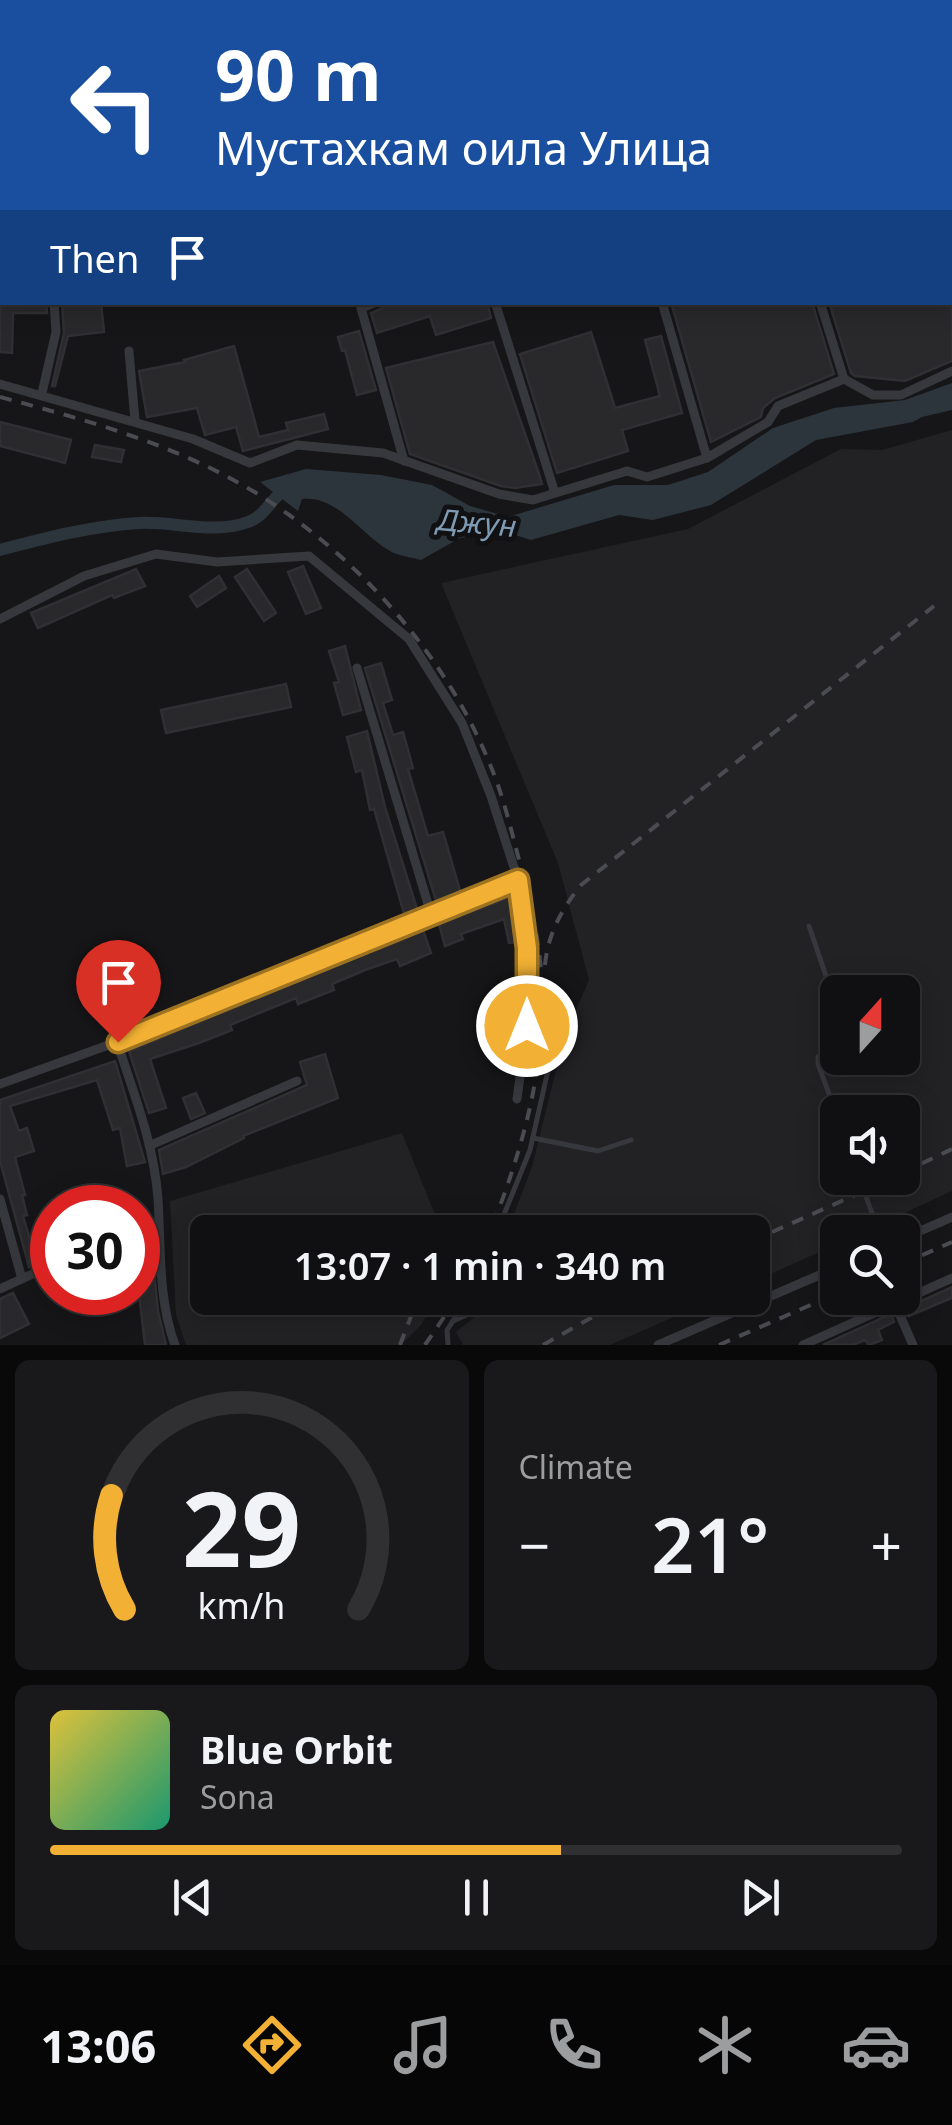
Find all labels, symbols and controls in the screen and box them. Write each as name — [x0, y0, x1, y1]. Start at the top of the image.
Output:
text: 90 m — [215, 26, 382, 122]
icon: left — [50, 40, 180, 170]
text: Мустахкам оила Улица — [215, 117, 712, 178]
icon: arrive — [160, 230, 215, 285]
text: Then — [50, 232, 140, 284]
water label: Джун — [433, 498, 518, 546]
pin — [76, 940, 161, 1043]
icon: arrive — [91, 955, 146, 1010]
position arrow — [475, 974, 579, 1078]
north arrow — [820, 975, 920, 1075]
map controls — [820, 975, 920, 1315]
button: sound — [820, 1095, 920, 1195]
speed limit sign: 30 — [30, 1185, 160, 1315]
button: search — [820, 1215, 920, 1315]
text: 13:07 · 1 min · 340 m — [294, 1239, 666, 1291]
text: Climate — [519, 1445, 633, 1488]
text: 29 — [182, 1456, 301, 1597]
text: 21° — [651, 1493, 769, 1595]
text: − — [519, 1507, 550, 1582]
text: + — [871, 1507, 902, 1582]
text: km/h — [198, 1581, 286, 1629]
text: Blue Orbit — [200, 1723, 393, 1775]
text: Sona — [200, 1775, 275, 1818]
icon: previous — [165, 1870, 220, 1925]
icon: pause — [449, 1870, 504, 1925]
icon: next — [733, 1870, 788, 1925]
icon: directions — [237, 2010, 307, 2080]
icon: music — [388, 2010, 458, 2080]
icon: phone — [539, 2010, 609, 2080]
icon: climate — [690, 2010, 760, 2080]
icon: car — [841, 2010, 911, 2080]
text: 13:06 — [41, 2015, 156, 2076]

